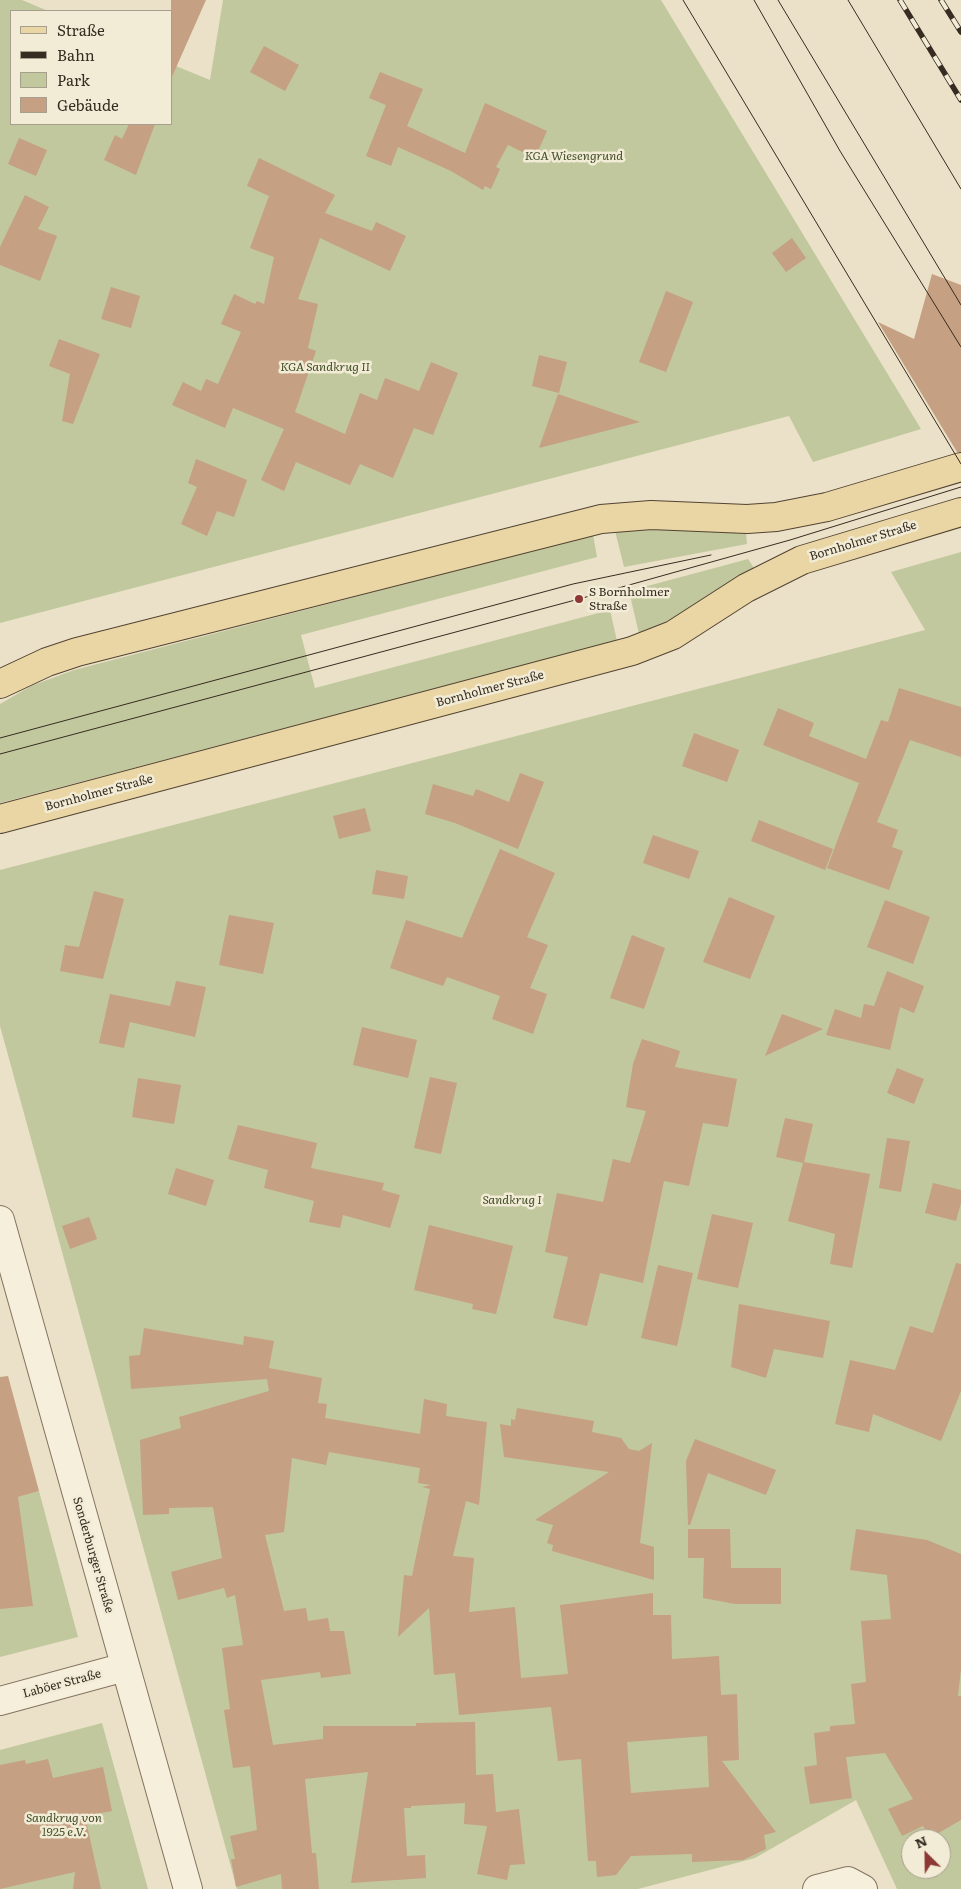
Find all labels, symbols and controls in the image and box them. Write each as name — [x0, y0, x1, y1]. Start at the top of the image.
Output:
legend — [10, 10, 172, 125]
text: Straße — [57, 18, 105, 41]
text: Bahn — [57, 43, 95, 66]
text: Park — [57, 68, 90, 91]
text: Gebäude — [57, 93, 119, 116]
park label: KGA Wiesengrund — [525, 149, 623, 163]
park label: KGA Sandkrug II — [280, 360, 370, 374]
street label: Bornholmer Straße — [808, 518, 918, 564]
place label: S Bornholmer Straße — [589, 585, 669, 613]
marker: S Bornholmer Straße — [573, 593, 585, 605]
street label: Bornholmer Straße — [435, 668, 545, 710]
street label: Bornholmer Straße — [44, 772, 154, 814]
park label: Sandkrug I — [482, 1193, 542, 1207]
street label: Sonderburger Straße — [70, 1495, 116, 1615]
street label: Laböer Straße — [21, 1667, 103, 1701]
park label: Sandkrug von 1925 e.V. — [26, 1811, 102, 1839]
north arrow — [901, 1829, 951, 1879]
text: N — [911, 1830, 930, 1853]

